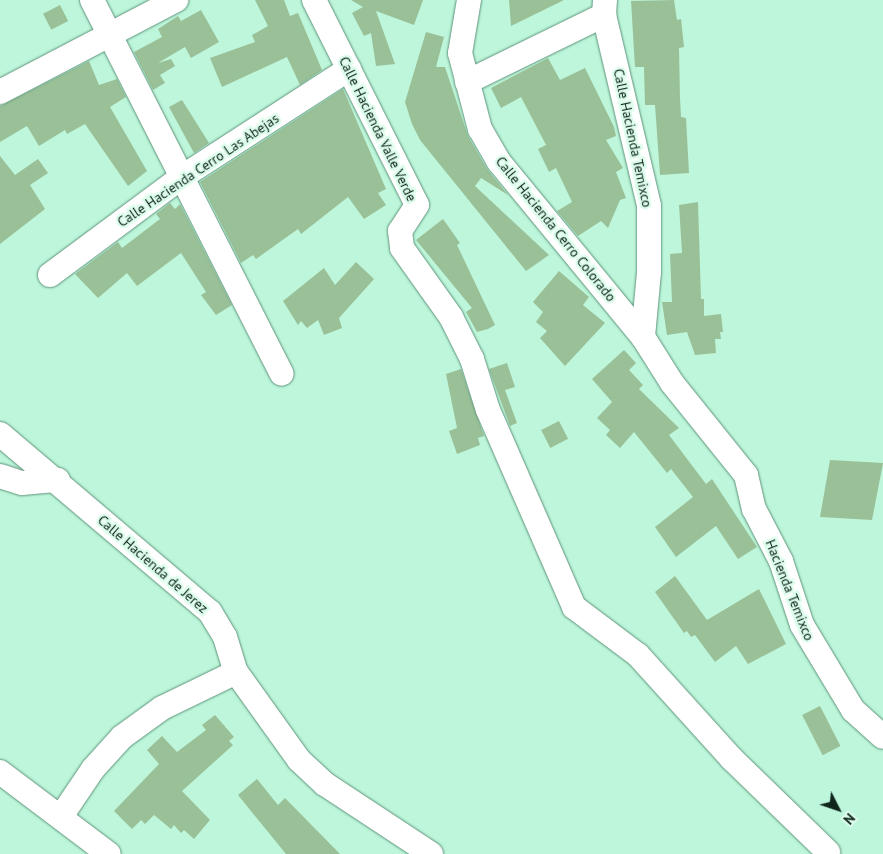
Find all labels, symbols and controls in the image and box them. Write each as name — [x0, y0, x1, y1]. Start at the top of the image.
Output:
street label: Calle Hacienda Valle Verde — [335, 53, 421, 205]
street label: Calle Hacienda Temixco — [610, 67, 656, 209]
street label: Calle Hacienda Cerro Las Abejas — [114, 109, 282, 231]
street label: Calle Hacienda Cerro Colorado — [492, 153, 620, 305]
street label: Calle Hacienda de Jerez — [94, 512, 212, 616]
street label: Hacienda Temixco — [762, 537, 818, 643]
north arrow — [813, 784, 863, 834]
text: N — [840, 809, 859, 828]

